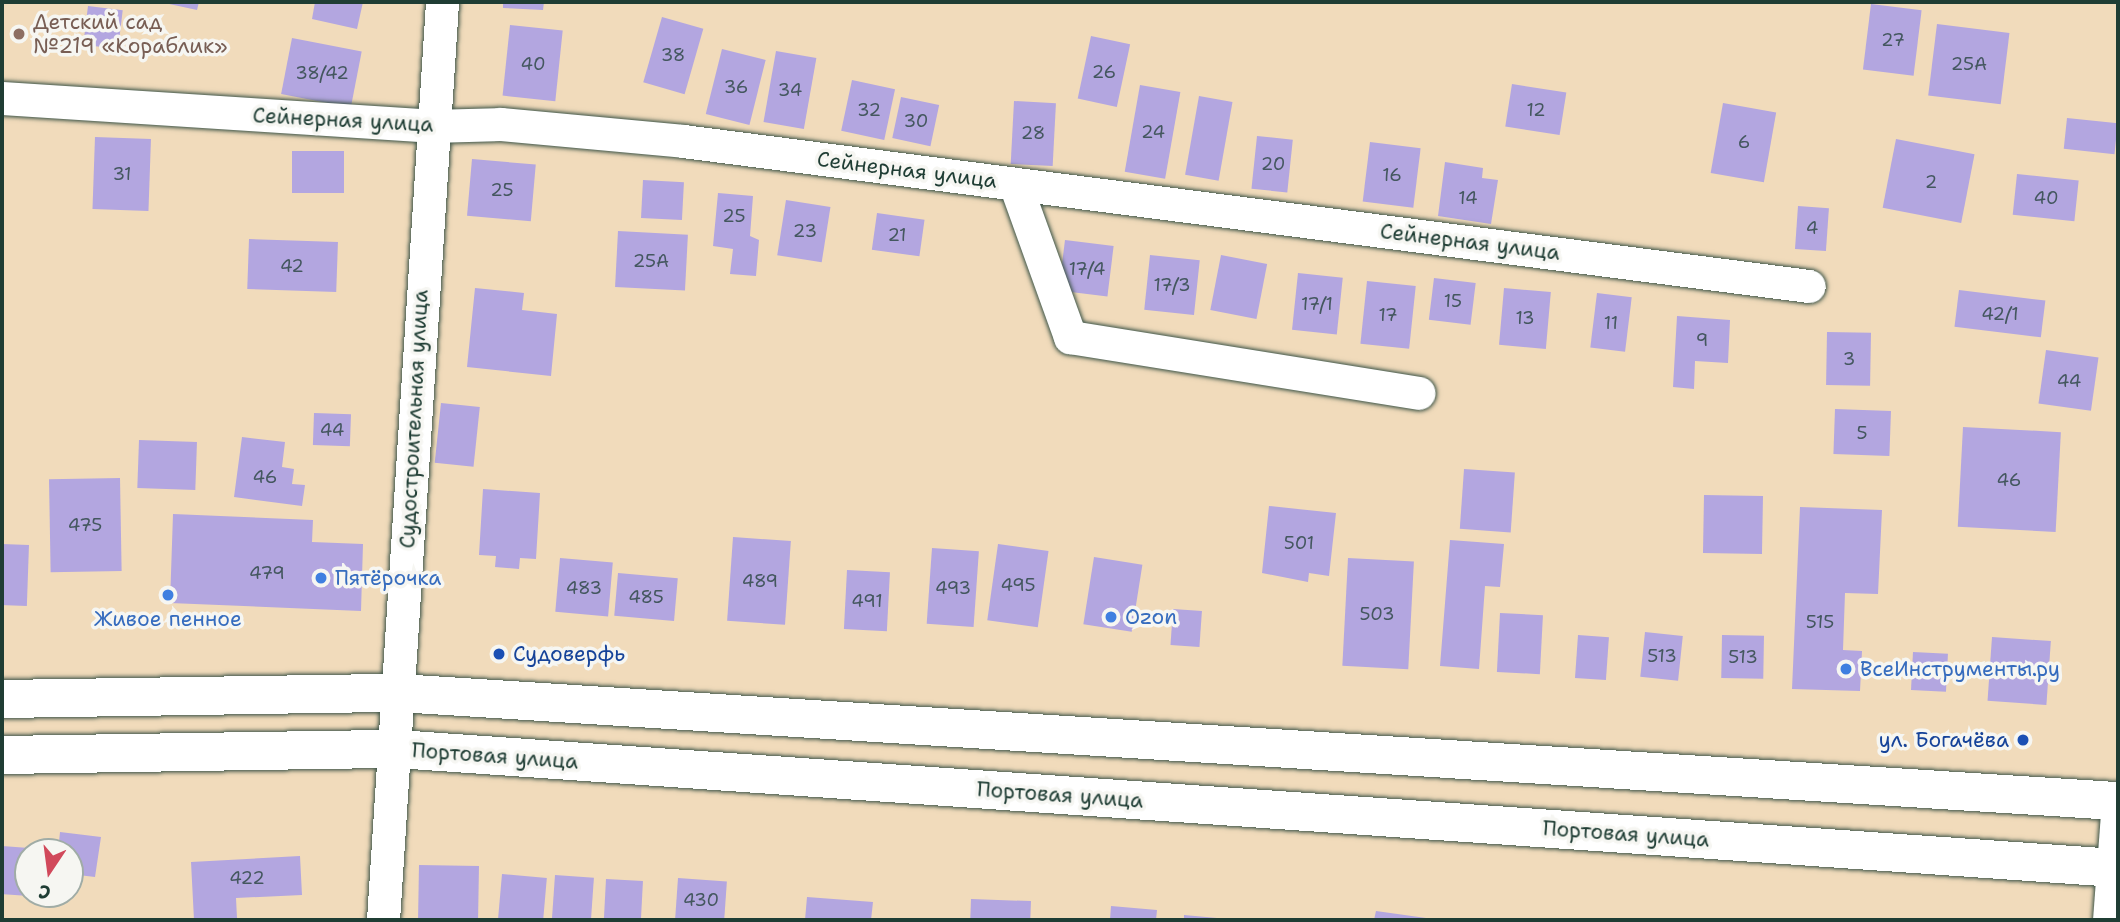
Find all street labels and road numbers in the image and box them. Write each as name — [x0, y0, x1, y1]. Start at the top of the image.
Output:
street label: Сейнерная улица — [252, 103, 434, 137]
street label: Сейнерная улица — [816, 146, 998, 194]
street label: Сейнерная улица — [1379, 218, 1561, 266]
street label: Судостроительная улица — [395, 289, 433, 549]
street label: Портовая улица — [411, 738, 579, 774]
street label: Портовая улица — [976, 777, 1144, 813]
street label: Портовая улица — [1542, 816, 1710, 852]

